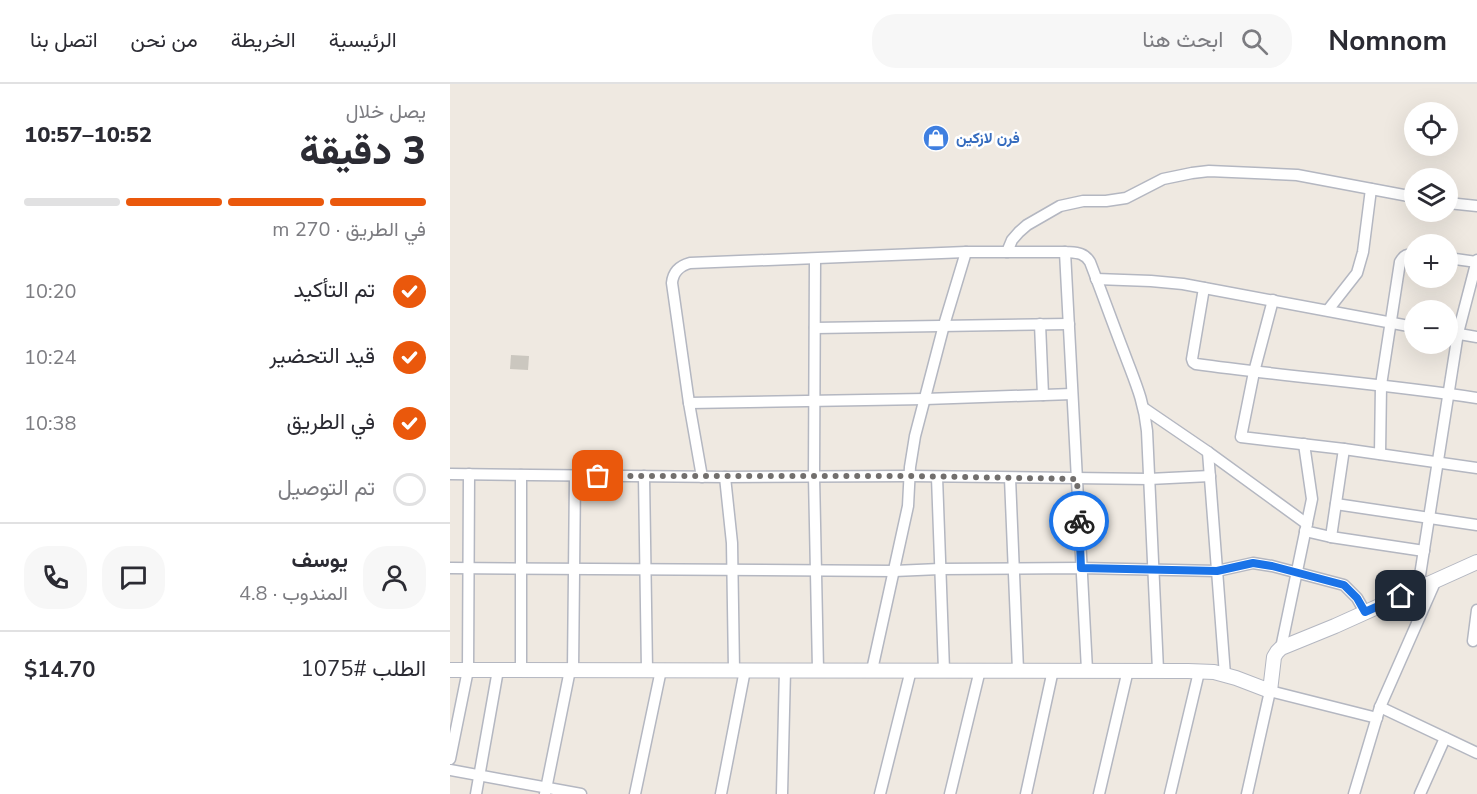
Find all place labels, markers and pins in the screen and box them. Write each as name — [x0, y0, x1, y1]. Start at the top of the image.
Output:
shop icon: فرن لازكين — [921, 123, 951, 153]
place label: فرن لازكين — [956, 128, 1020, 148]
pin — [572, 450, 623, 501]
pin — [1375, 570, 1426, 621]

